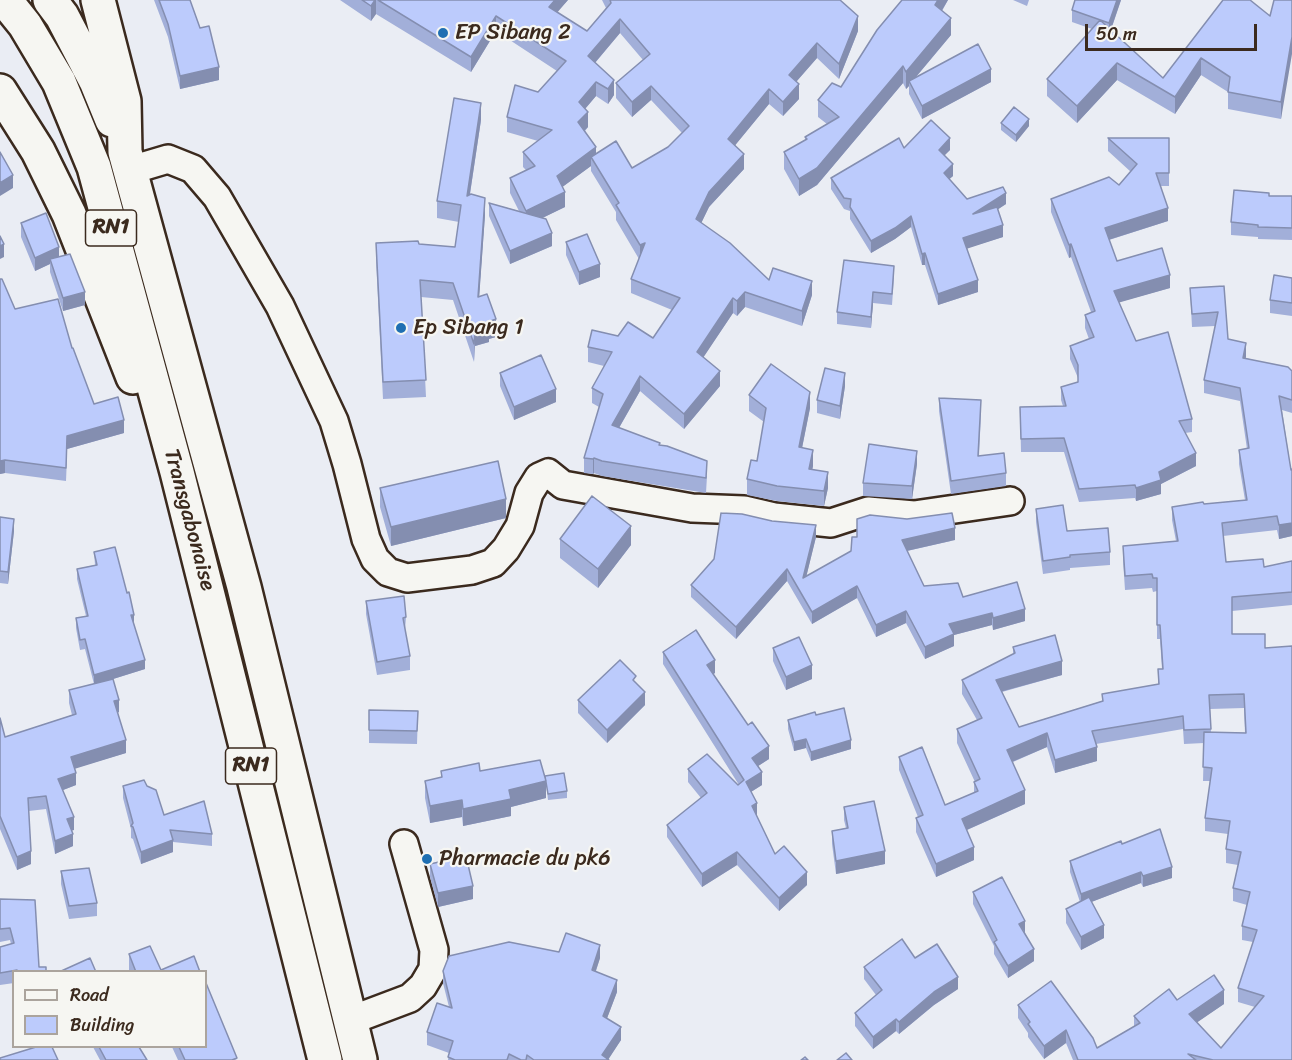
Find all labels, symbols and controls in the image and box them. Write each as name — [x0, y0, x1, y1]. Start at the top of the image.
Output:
scale bar — [1088, 12, 1260, 50]
text: 50 m — [1096, 18, 1137, 50]
place label: EP Sibang 2 — [455, 20, 571, 46]
marker: EP Sibang 2 — [436, 26, 450, 40]
road number: RN1 — [86, 210, 136, 246]
place label: Ep Sibang 1 — [413, 315, 524, 341]
marker: Ep Sibang 1 — [394, 321, 408, 335]
street label: Transgabonaise — [157, 446, 221, 594]
road number: RN1 — [226, 748, 276, 784]
place label: Pharmacie du pk6 — [439, 846, 611, 872]
marker: Pharmacie du pk6 — [420, 852, 434, 866]
legend — [12, 970, 207, 1048]
text: Road — [70, 979, 109, 1011]
text: Building — [70, 1009, 134, 1041]

